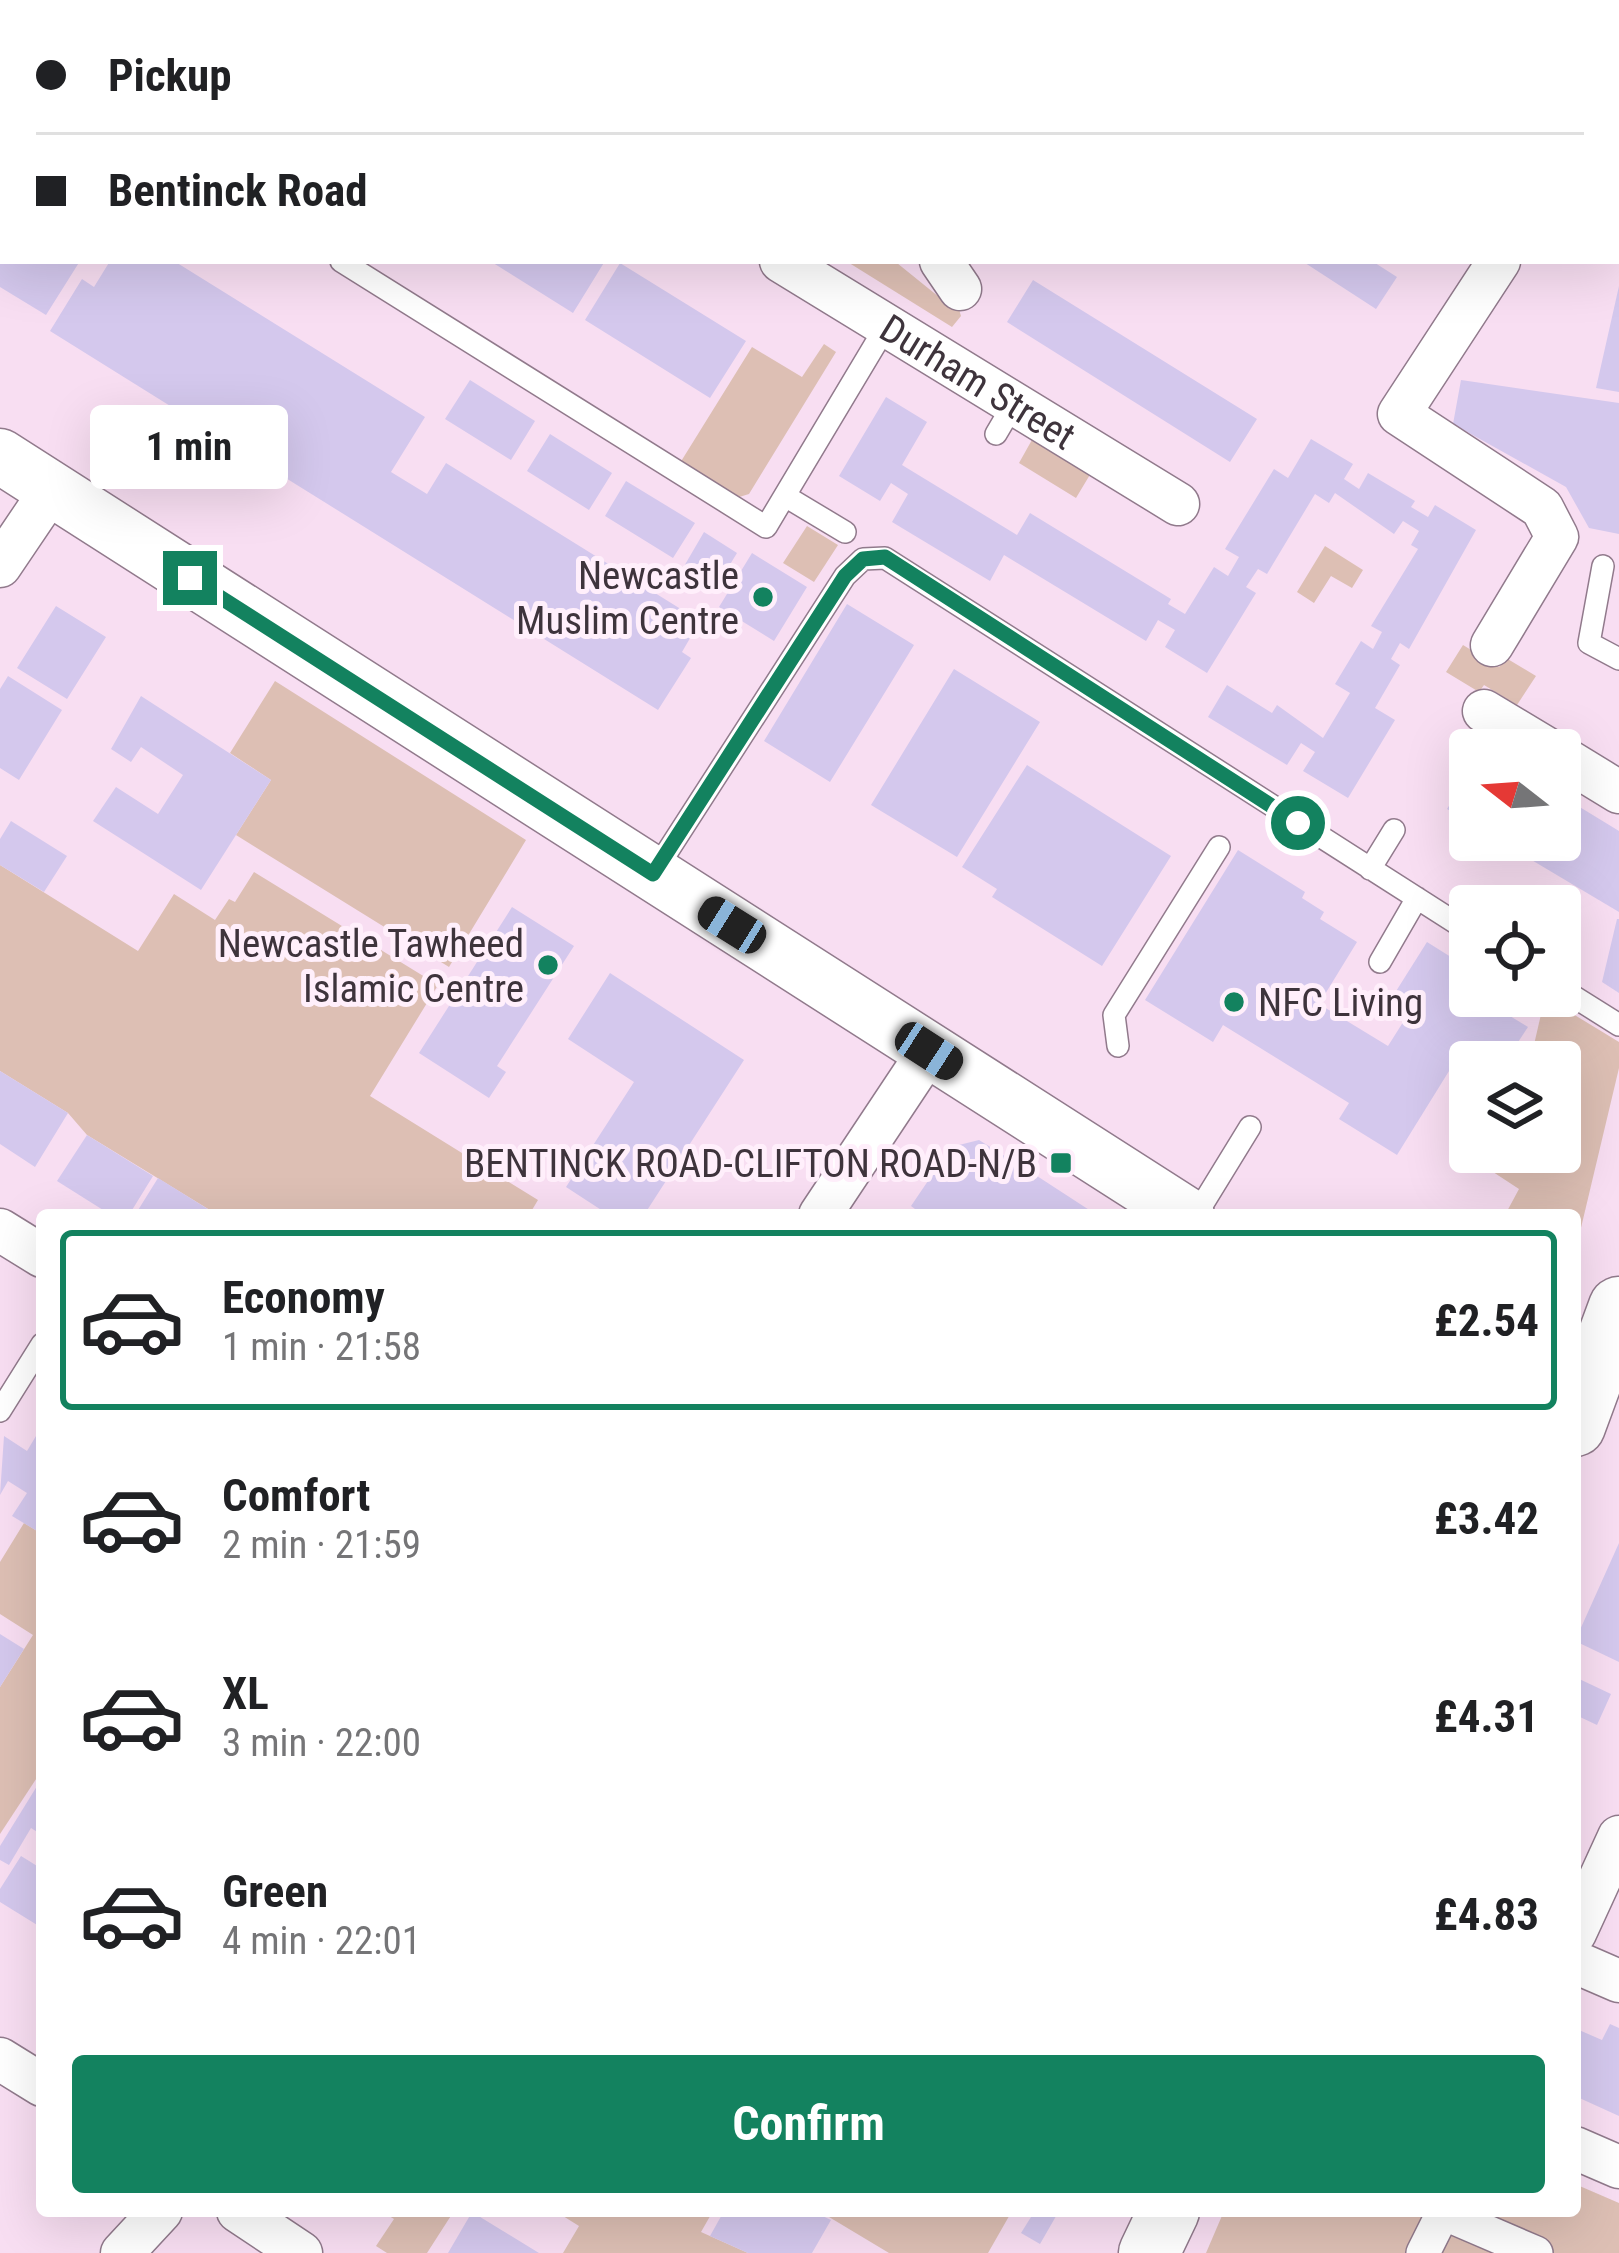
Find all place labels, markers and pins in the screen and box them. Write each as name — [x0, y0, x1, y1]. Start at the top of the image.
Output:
place label: Newcastle Muslim Centre — [516, 553, 739, 644]
marker: Newcastle Muslim Centre — [750, 584, 776, 610]
place label: Newcastle Tawheed Islamic Centre — [218, 921, 524, 1012]
marker: Newcastle Tawheed Islamic Centre — [535, 952, 561, 978]
place label: NFC Living — [1258, 980, 1423, 1026]
marker: NFC Living — [1221, 989, 1247, 1015]
place label: BENTINCK ROAD-CLIFTON ROAD-N/B — [464, 1141, 1037, 1187]
marker: BENTINCK ROAD-CLIFTON ROAD-N/B — [1048, 1150, 1074, 1176]

